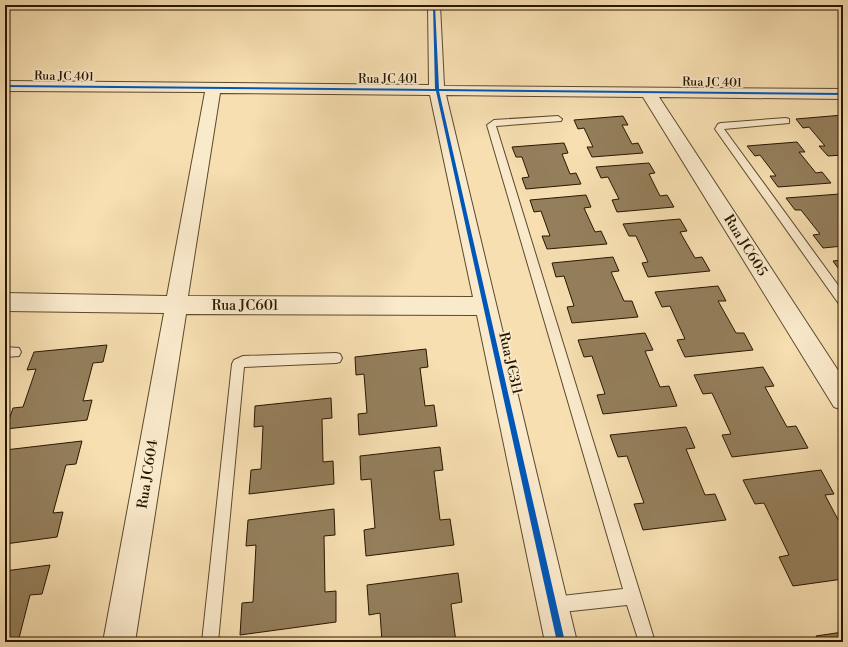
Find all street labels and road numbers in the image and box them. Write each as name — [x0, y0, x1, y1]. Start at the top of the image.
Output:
street label: Rua JC 401 — [34, 68, 95, 85]
street label: Rua JC 401 — [358, 72, 419, 87]
street label: Rua JC 401 — [682, 74, 743, 91]
street label: Rua JC605 — [719, 211, 771, 280]
street label: Rua JC601 — [211, 297, 279, 315]
street label: Rua JC311 — [494, 330, 526, 396]
street label: Rua JC604 — [134, 438, 162, 510]

